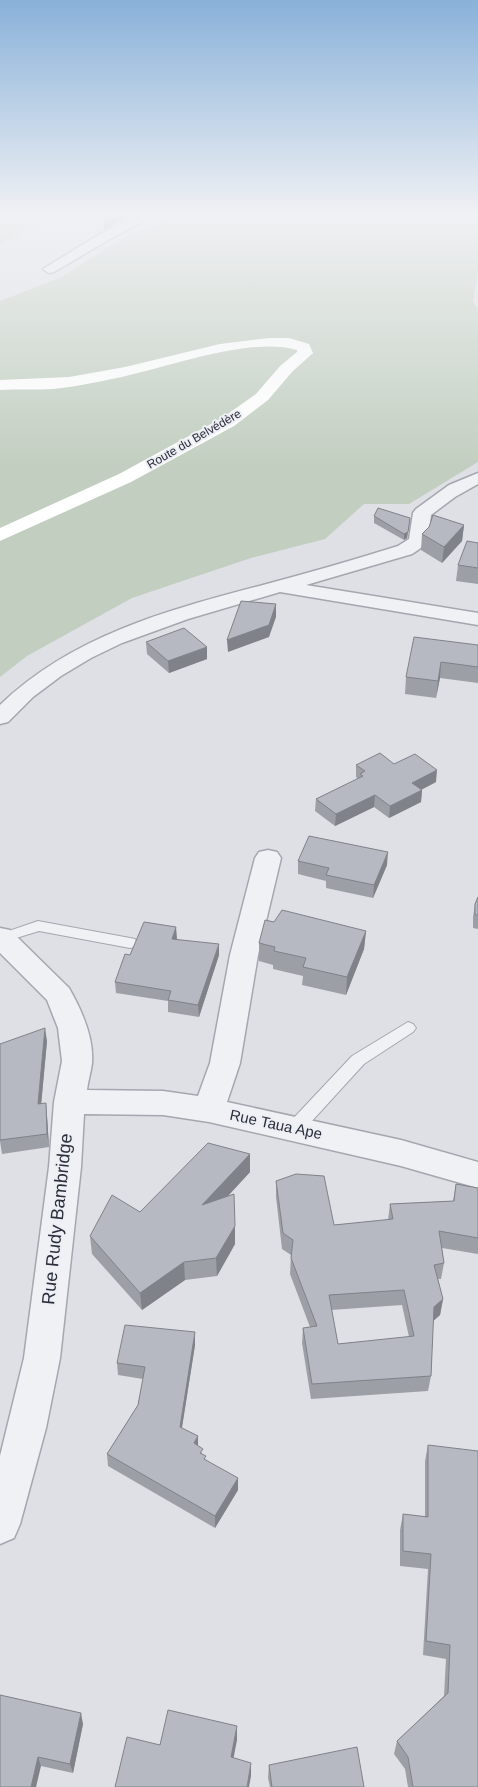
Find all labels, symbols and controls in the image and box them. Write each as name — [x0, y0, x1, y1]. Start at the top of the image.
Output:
street label: Route du Belvédère — [145, 406, 244, 472]
street label: Rue Taua Ape — [228, 1106, 324, 1142]
street label: Rue Rudy Bambridge — [38, 1132, 76, 1306]

